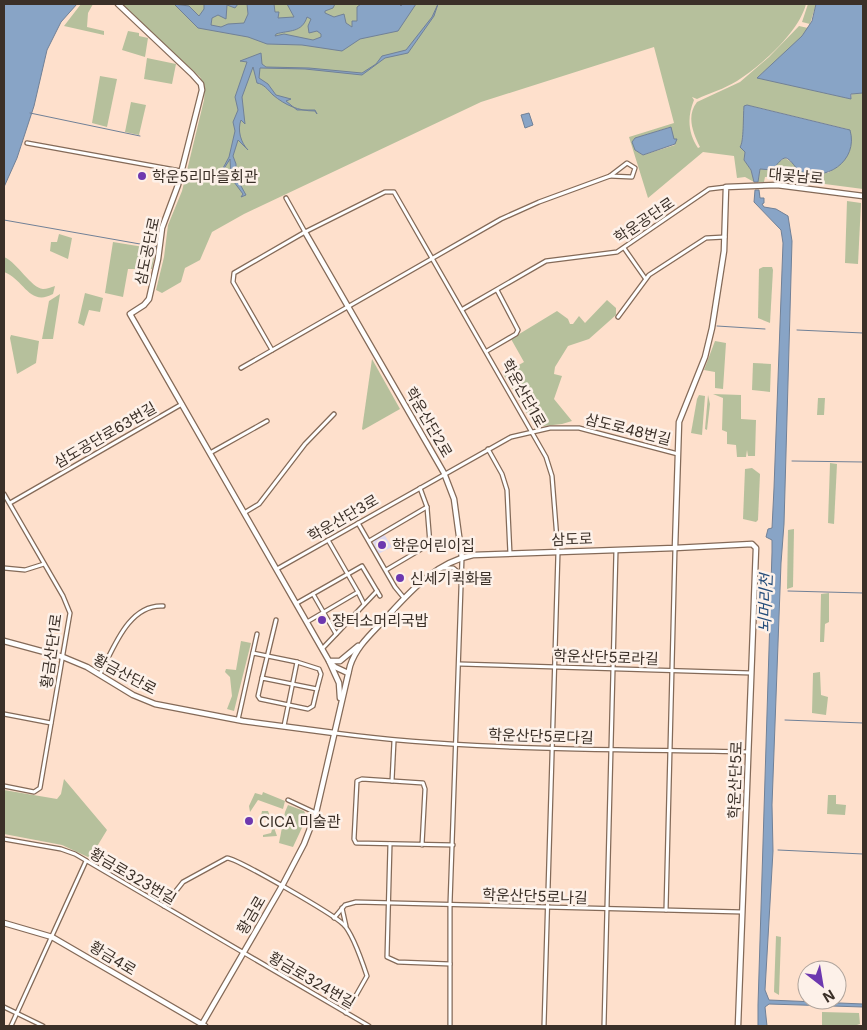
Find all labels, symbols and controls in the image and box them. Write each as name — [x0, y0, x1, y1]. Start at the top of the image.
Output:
street label: 대곶남로 — [768, 164, 824, 188]
place label: 학운5리마을회관 — [152, 167, 258, 186]
marker: 학운5리마을회관 — [136, 170, 148, 182]
street label: 학운공단로 — [610, 193, 678, 247]
street label: 삼도공단로 — [131, 215, 163, 287]
street label: 학운산단1로 — [497, 356, 551, 430]
street label: 학운산단2로 — [401, 383, 457, 461]
street label: 삼도공단로63번길 — [50, 398, 160, 472]
street label: 삼도로48번길 — [583, 409, 673, 449]
street label: 학운산단3로 — [304, 490, 382, 546]
street label: 삼도로 — [551, 529, 593, 549]
place label: 학운어린이집 — [392, 536, 475, 555]
marker: 학운어린이집 — [376, 539, 388, 551]
place label: 신세기퀵화물 — [410, 569, 493, 588]
water label: 뇌머리천 — [754, 571, 776, 633]
marker: 신세기퀵화물 — [394, 572, 406, 584]
place label: 장터소머리국밥 — [332, 611, 429, 630]
street label: 황금산단1로 — [36, 612, 66, 690]
marker: 장터소머리국밥 — [316, 614, 328, 626]
street label: 학운산단5로라길 — [553, 646, 659, 668]
street label: 황금산단로 — [90, 649, 160, 699]
street label: 학운산단5로다길 — [488, 725, 594, 747]
street label: 학운산단5로 — [724, 741, 746, 819]
place label: CICA 미술관 — [259, 812, 341, 831]
marker: CICA 미술관 — [243, 815, 255, 827]
street label: 황금로323번길 — [86, 844, 180, 908]
street label: 학운산단5로나길 — [482, 885, 588, 907]
street label: 황금로 — [232, 892, 270, 938]
street label: 황금4로 — [86, 937, 140, 979]
street label: 황금로324번길 — [265, 948, 359, 1012]
north arrow — [797, 960, 847, 1010]
text: N — [820, 987, 838, 1007]

